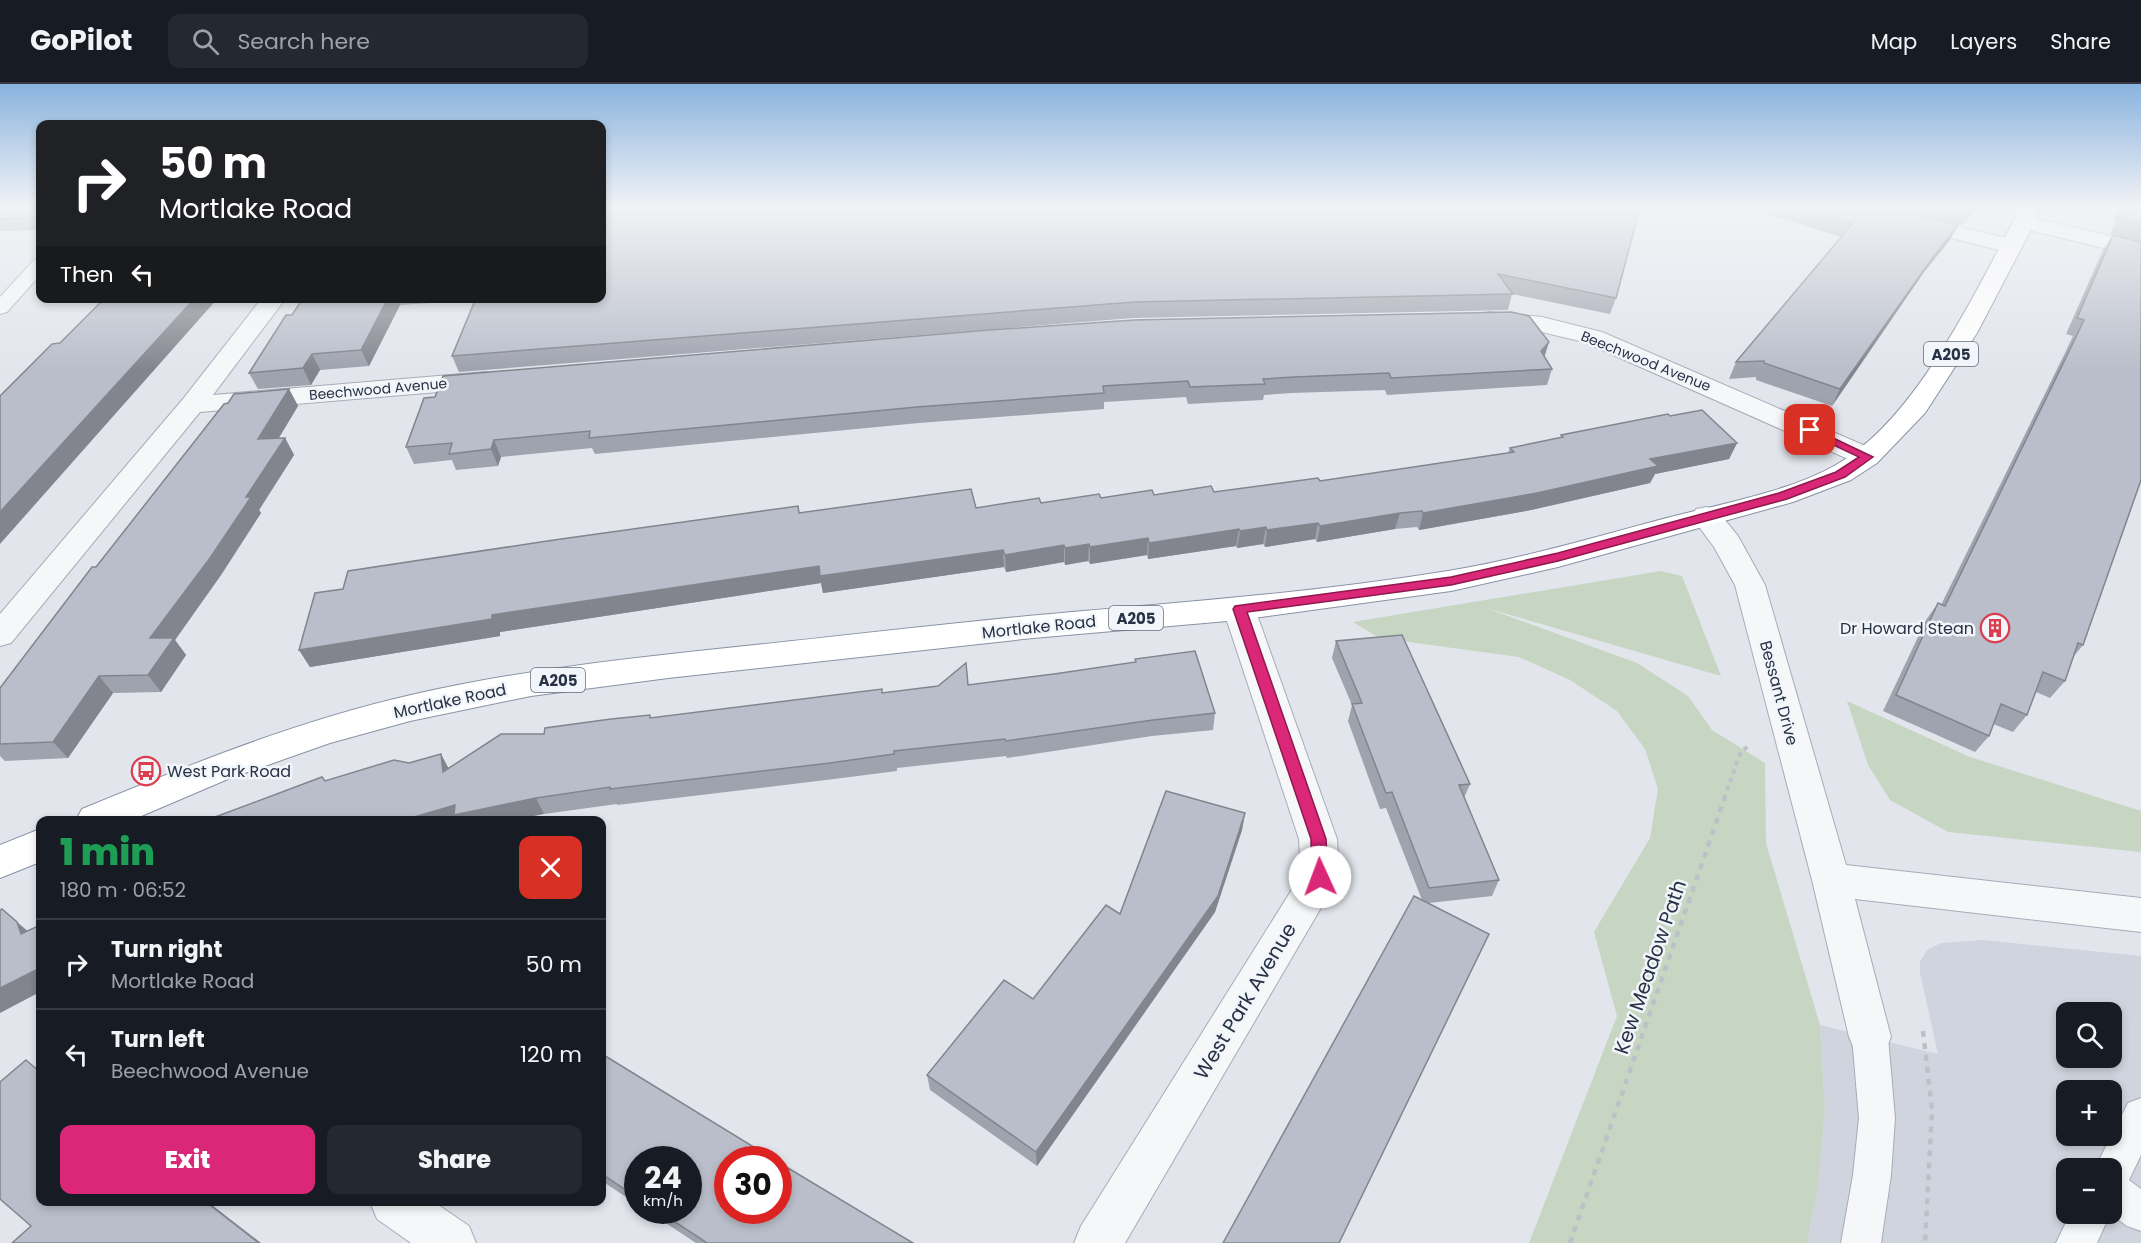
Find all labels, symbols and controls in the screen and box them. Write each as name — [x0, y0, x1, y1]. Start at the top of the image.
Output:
search box — [168, 14, 588, 68]
text: GoPilot — [30, 21, 132, 60]
icon: search — [189, 25, 222, 58]
text: Search here — [237, 26, 370, 57]
text: Map — [1871, 27, 1917, 56]
text: Layers — [1950, 27, 2017, 56]
text: Share — [2050, 27, 2111, 56]
text: 50 m — [159, 134, 267, 193]
icon: right — [60, 144, 138, 222]
text: Mortlake Road — [159, 190, 352, 227]
icon: left — [126, 258, 159, 291]
text: Then — [60, 259, 114, 290]
street label: Beechwood Avenue — [1578, 326, 1714, 396]
road number: A205 — [1924, 342, 1978, 366]
street label: Beechwood Avenue — [308, 373, 448, 405]
pin — [1784, 404, 1835, 455]
icon: arrive — [1793, 413, 1826, 446]
road number: A205 — [1109, 606, 1163, 630]
street label: Mortlake Road — [981, 610, 1097, 644]
building icon: Dr Howard Stean — [1979, 612, 2011, 644]
place label: Dr Howard Stean — [1840, 617, 1974, 640]
street label: Bessant Drive — [1754, 638, 1804, 748]
road number: A205 — [531, 668, 585, 692]
street label: Mortlake Road — [392, 678, 508, 724]
bus stop icon: West Park Road — [130, 755, 162, 787]
place label: West Park Road — [167, 760, 291, 783]
text: 1 min — [60, 827, 155, 878]
button: close — [519, 836, 582, 899]
position arrow — [1288, 845, 1352, 909]
text: 180 m · 06:52 — [60, 876, 186, 904]
street label: Kew Meadow Path — [1607, 876, 1693, 1058]
street label: West Park Avenue — [1187, 917, 1303, 1085]
text: Turn right — [111, 934, 222, 965]
icon: right — [60, 948, 93, 981]
text: 50 m — [526, 949, 582, 980]
text: Mortlake Road — [111, 967, 254, 995]
map controls — [2056, 1002, 2122, 1224]
button: search — [2056, 1002, 2122, 1068]
text: Turn left — [111, 1024, 205, 1055]
icon: left — [60, 1038, 93, 1071]
text: 120 m — [520, 1039, 582, 1070]
text: Beechwood Avenue — [111, 1057, 309, 1085]
button: + — [2056, 1080, 2122, 1146]
button: Exit — [60, 1125, 315, 1194]
button: Share — [327, 1125, 582, 1194]
speed limit sign: 30 — [714, 1146, 792, 1224]
text: 24 — [644, 1156, 682, 1199]
button: − — [2056, 1158, 2122, 1224]
text: km/h — [643, 1190, 683, 1211]

